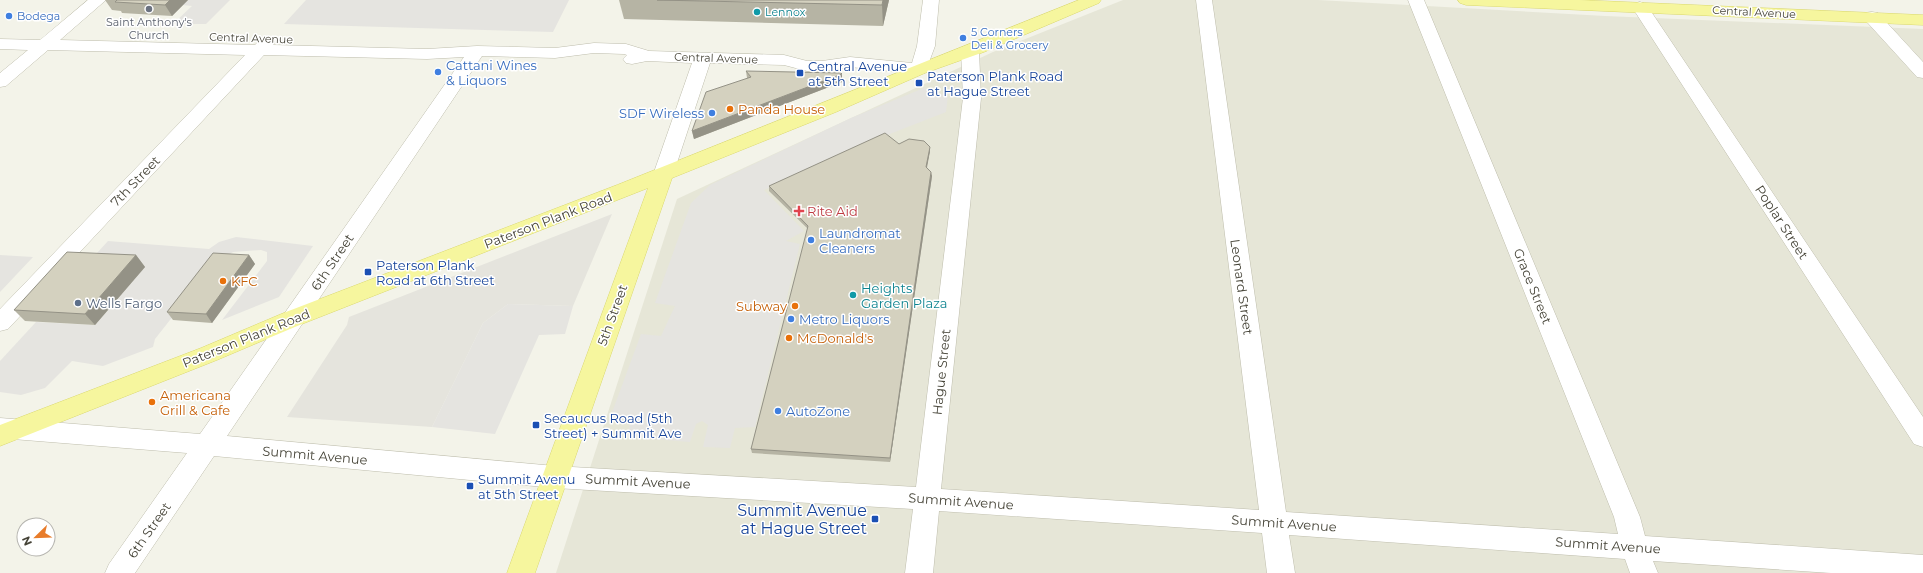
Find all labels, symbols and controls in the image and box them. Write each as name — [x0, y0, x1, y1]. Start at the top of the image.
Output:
street label: Central Avenue — [1712, 3, 1797, 21]
marker: Saint Anthony's Church — [144, 4, 154, 14]
place label: Lennox — [765, 5, 806, 19]
marker: Lennox — [752, 7, 762, 17]
place label: Bodega — [17, 9, 60, 23]
marker: Bodega — [4, 11, 14, 21]
place label: Saint Anthony's Church — [106, 15, 193, 42]
place label: 5 Corners Deli & Grocery — [971, 25, 1049, 52]
street label: Central Avenue — [209, 30, 294, 46]
marker: 5 Corners Deli & Grocery — [958, 33, 968, 43]
street label: Central Avenue — [674, 50, 759, 66]
place label: Cattani Wines & Liquors — [446, 57, 537, 88]
place label: Central Avenue at 5th Street — [808, 58, 907, 89]
marker: Cattani Wines & Liquors — [433, 67, 443, 77]
marker: Central Avenue at 5th Street — [795, 68, 805, 78]
place label: Paterson Plank Road at Hague Street — [927, 68, 1063, 99]
marker: Paterson Plank Road at Hague Street — [914, 78, 924, 88]
place label: Panda House — [738, 101, 825, 117]
marker: Panda House — [725, 104, 735, 114]
place label: SDF Wireless — [619, 105, 704, 121]
marker: SDF Wireless — [707, 108, 717, 118]
street label: 7th Street — [107, 152, 163, 210]
street label: Poplar Street — [1752, 182, 1812, 262]
street label: Paterson Plank Road — [482, 188, 614, 252]
place label: Rite Aid — [807, 203, 858, 219]
marker: Rite Aid — [794, 206, 804, 216]
place label: Laundromat Cleaners — [819, 225, 901, 256]
street label: 6th Street — [307, 231, 357, 293]
marker: Laundromat Cleaners — [806, 235, 816, 245]
street label: Leonard Street — [1227, 238, 1257, 336]
street label: Grace Street — [1511, 246, 1555, 326]
place label: Paterson Plank Road at 6th Street — [376, 257, 494, 288]
marker: Paterson Plank Road at 6th Street — [363, 267, 373, 277]
place label: KFC — [231, 273, 258, 289]
marker: KFC — [218, 276, 228, 286]
place label: Heights Garden Plaza — [861, 280, 947, 311]
street label: 5th Street — [594, 282, 630, 348]
marker: Heights Garden Plaza — [848, 290, 858, 300]
place label: Wells Fargo — [86, 295, 162, 311]
marker: Wells Fargo — [73, 298, 83, 308]
place label: Subway — [736, 298, 788, 314]
marker: Subway — [790, 301, 800, 311]
street label: Paterson Plank Road — [180, 305, 312, 371]
place label: Metro Liquors — [799, 311, 890, 327]
marker: Metro Liquors — [786, 314, 796, 324]
street label: Hague Street — [929, 328, 953, 416]
place label: McDonald's — [797, 330, 873, 346]
marker: McDonald's — [784, 333, 794, 343]
place label: Americana Grill & Cafe — [160, 387, 231, 418]
marker: Americana Grill & Cafe — [147, 397, 157, 407]
place label: AutoZone — [786, 403, 850, 419]
marker: AutoZone — [773, 406, 783, 416]
place label: Secaucus Road (5th Street) + Summit Ave — [544, 410, 682, 441]
marker: Secaucus Road (5th Street) + Summit Ave — [531, 420, 541, 430]
street label: Summit Avenue — [262, 442, 368, 468]
street label: Summit Avenue — [585, 470, 691, 492]
place label: Summit Avenu at 5th Street — [478, 471, 576, 502]
marker: Summit Avenu at 5th Street — [465, 481, 475, 491]
street label: Summit Avenue — [908, 489, 1014, 513]
street label: 6th Street — [124, 499, 174, 561]
place label: Summit Avenue at Hague Street — [737, 501, 867, 538]
street label: Summit Avenue — [1231, 511, 1337, 535]
marker: Summit Avenue at Hague Street — [870, 514, 880, 524]
north arrow — [16, 517, 56, 557]
street label: Summit Avenue — [1555, 533, 1661, 557]
text: N — [19, 534, 35, 548]

